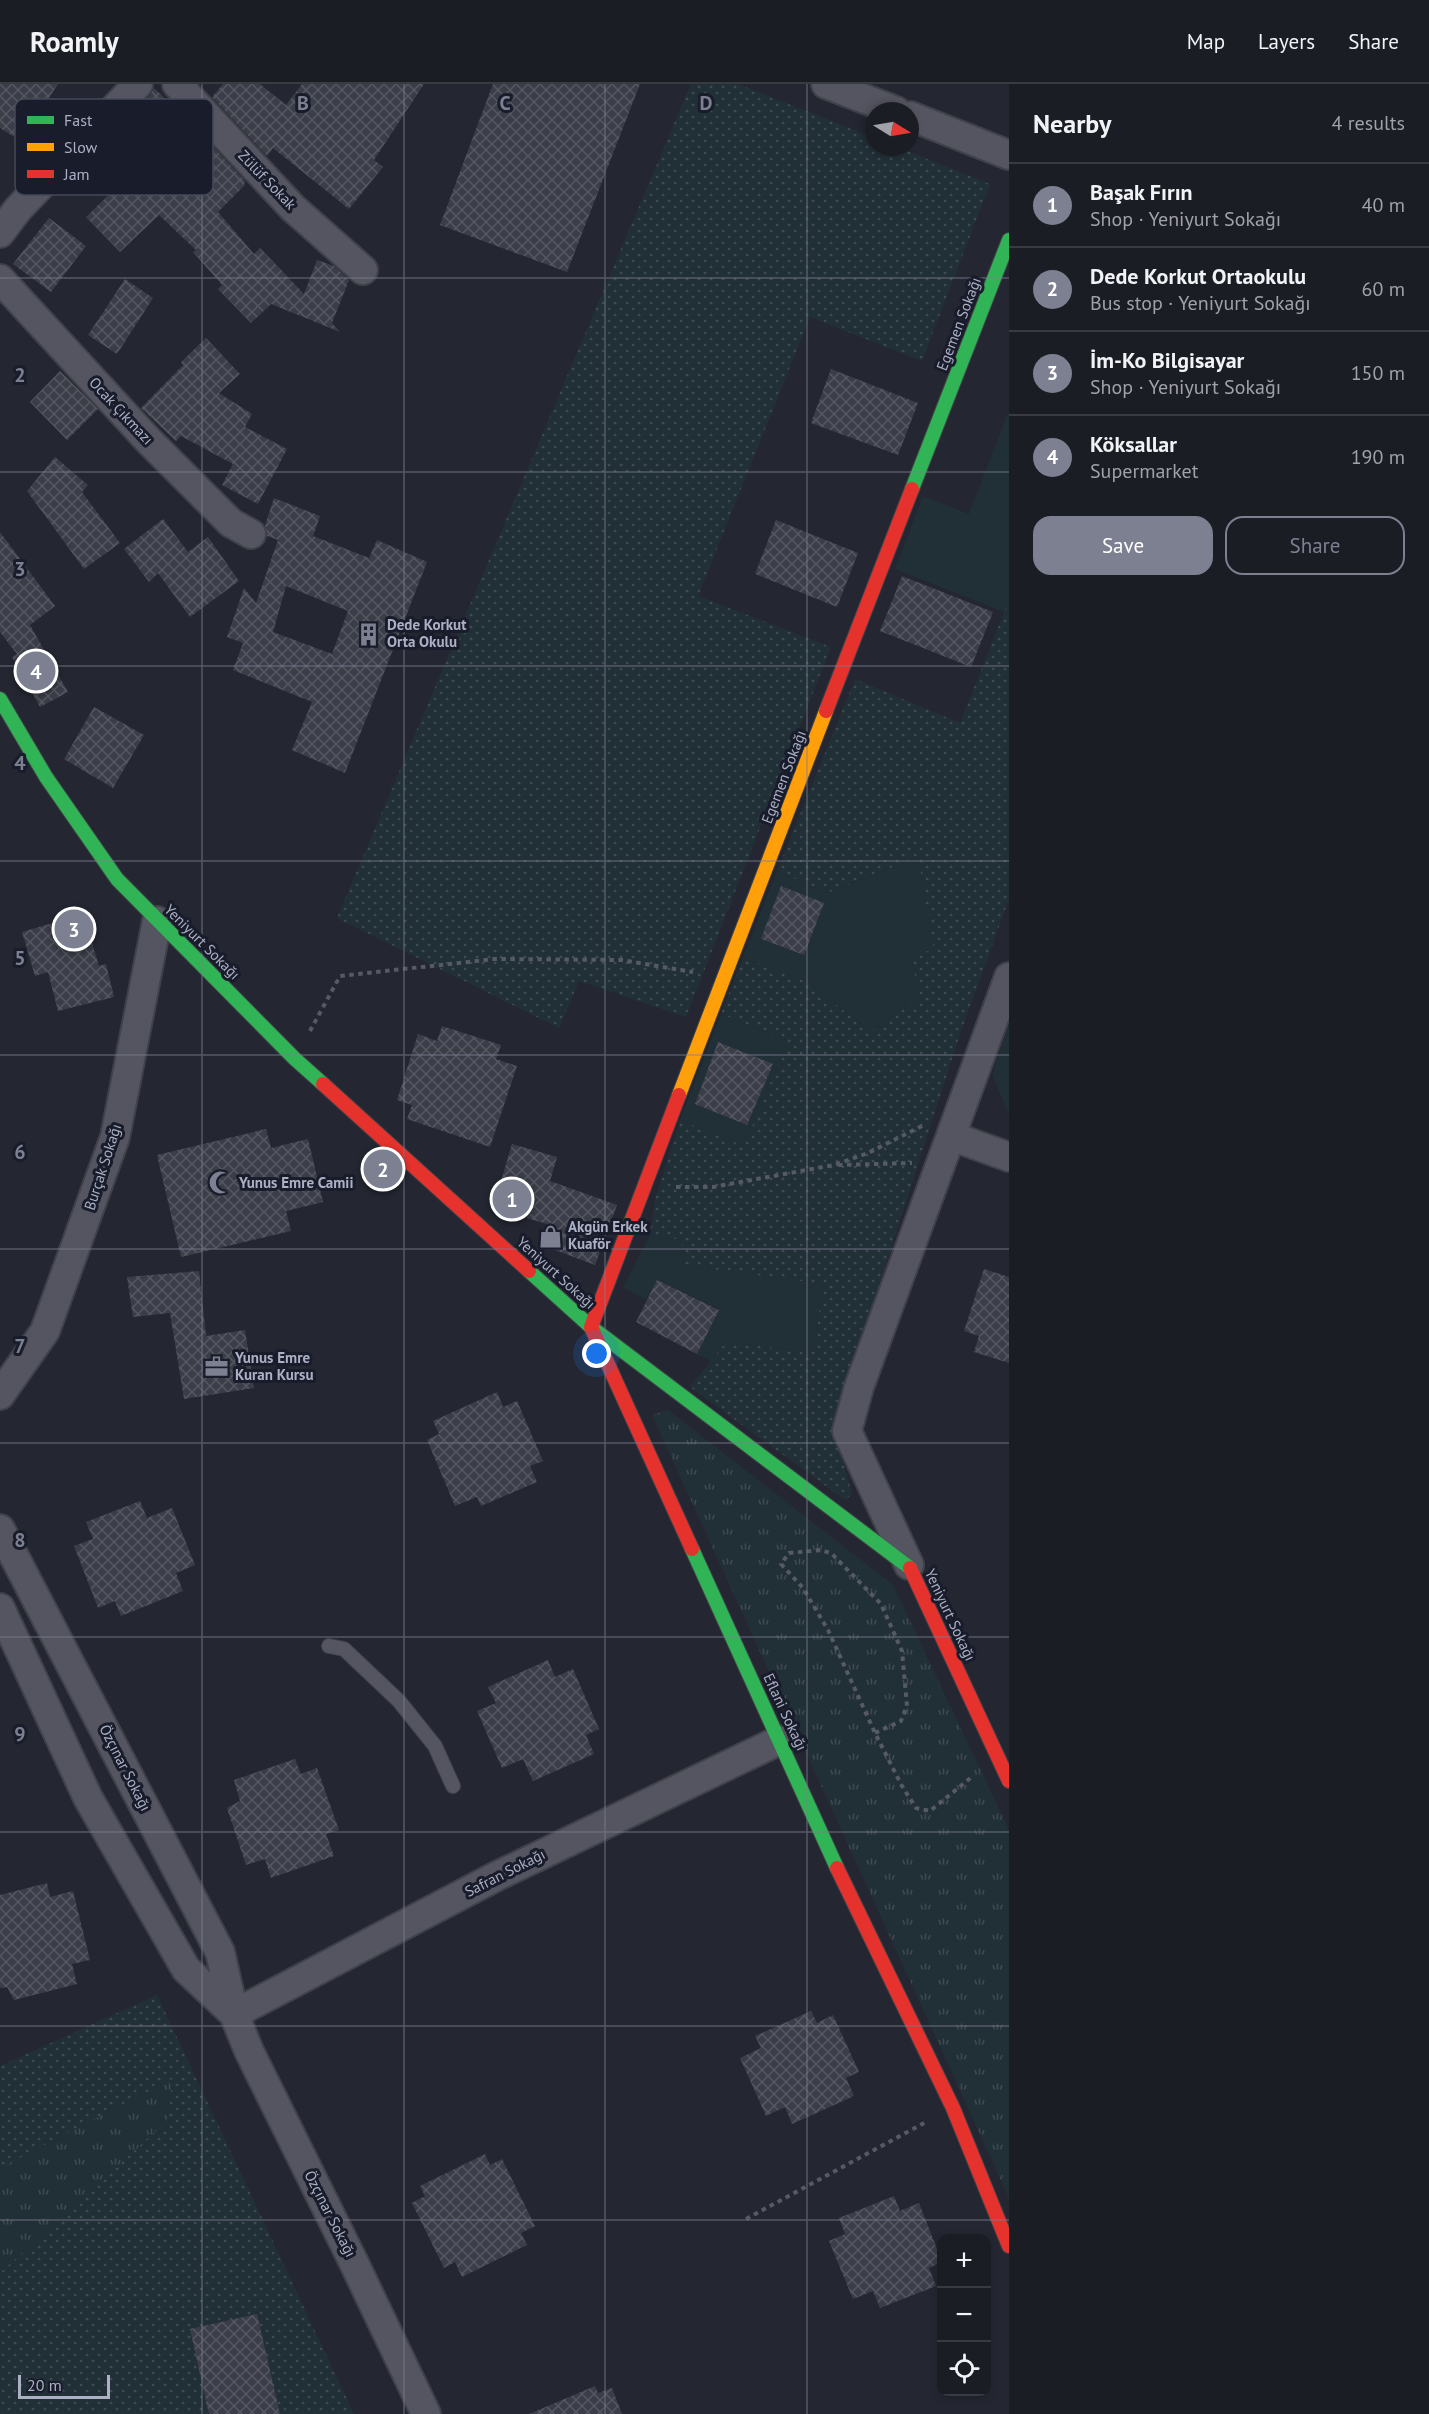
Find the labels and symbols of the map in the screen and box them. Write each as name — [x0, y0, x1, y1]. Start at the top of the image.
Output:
text: B — [297, 90, 309, 116]
text: C — [499, 90, 511, 116]
text: D — [700, 90, 713, 116]
legend — [15, 99, 213, 195]
north arrow — [865, 102, 919, 156]
text: Fast — [64, 110, 93, 130]
text: Slow — [64, 137, 98, 157]
street label: Zülüf Sokak — [234, 146, 301, 214]
text: Jam — [63, 164, 90, 184]
street label: Egemen Sokağı — [932, 274, 985, 373]
text: 2 — [14, 362, 26, 388]
street label: Ocak Çıkmazı — [85, 373, 157, 448]
text: 3 — [14, 556, 26, 582]
place label: Dede Korkut Orta Okulu — [387, 615, 467, 651]
building icon: Dede Korkut Orta Okulu — [356, 621, 382, 647]
pin: 4 — [16, 648, 56, 694]
street label: Egemen Sokağı — [757, 727, 810, 826]
text: 4 — [14, 750, 26, 776]
street label: Yeniyurt Sokağı — [161, 900, 244, 983]
pin: 3 — [54, 906, 94, 952]
text: 5 — [14, 945, 26, 971]
street label: Burçak Sokağı — [80, 1121, 125, 1212]
text: 6 — [14, 1139, 26, 1165]
pin: 2 — [364, 1146, 403, 1192]
mosque icon: Yunus Emre Camii — [208, 1170, 234, 1196]
place label: Yunus Emre Camii — [238, 1173, 353, 1192]
pin: 1 — [492, 1176, 532, 1222]
place label: Akgün Erkek Kuaför — [568, 1217, 648, 1253]
shop icon: Akgün Erkek Kuaför — [537, 1223, 563, 1249]
street label: Yeniyurt Sokağı — [513, 1232, 600, 1313]
text: 7 — [14, 1333, 26, 1359]
your location — [582, 1339, 611, 1368]
place label: Yunus Emre Kuran Kursu — [234, 1348, 313, 1384]
office icon: Yunus Emre Kuran Kursu — [204, 1354, 230, 1380]
text: 8 — [14, 1527, 26, 1553]
street label: Yeniyurt Sokağı — [921, 1566, 980, 1664]
street label: Eflani Sokağı — [759, 1670, 812, 1753]
text: 9 — [14, 1721, 26, 1747]
street label: Özçınar Sokağı — [96, 1721, 155, 1814]
street label: Safran Sokağı — [461, 1844, 548, 1901]
street label: Özçınar Sokağı — [301, 2167, 360, 2260]
scale bar — [18, 2372, 110, 2400]

